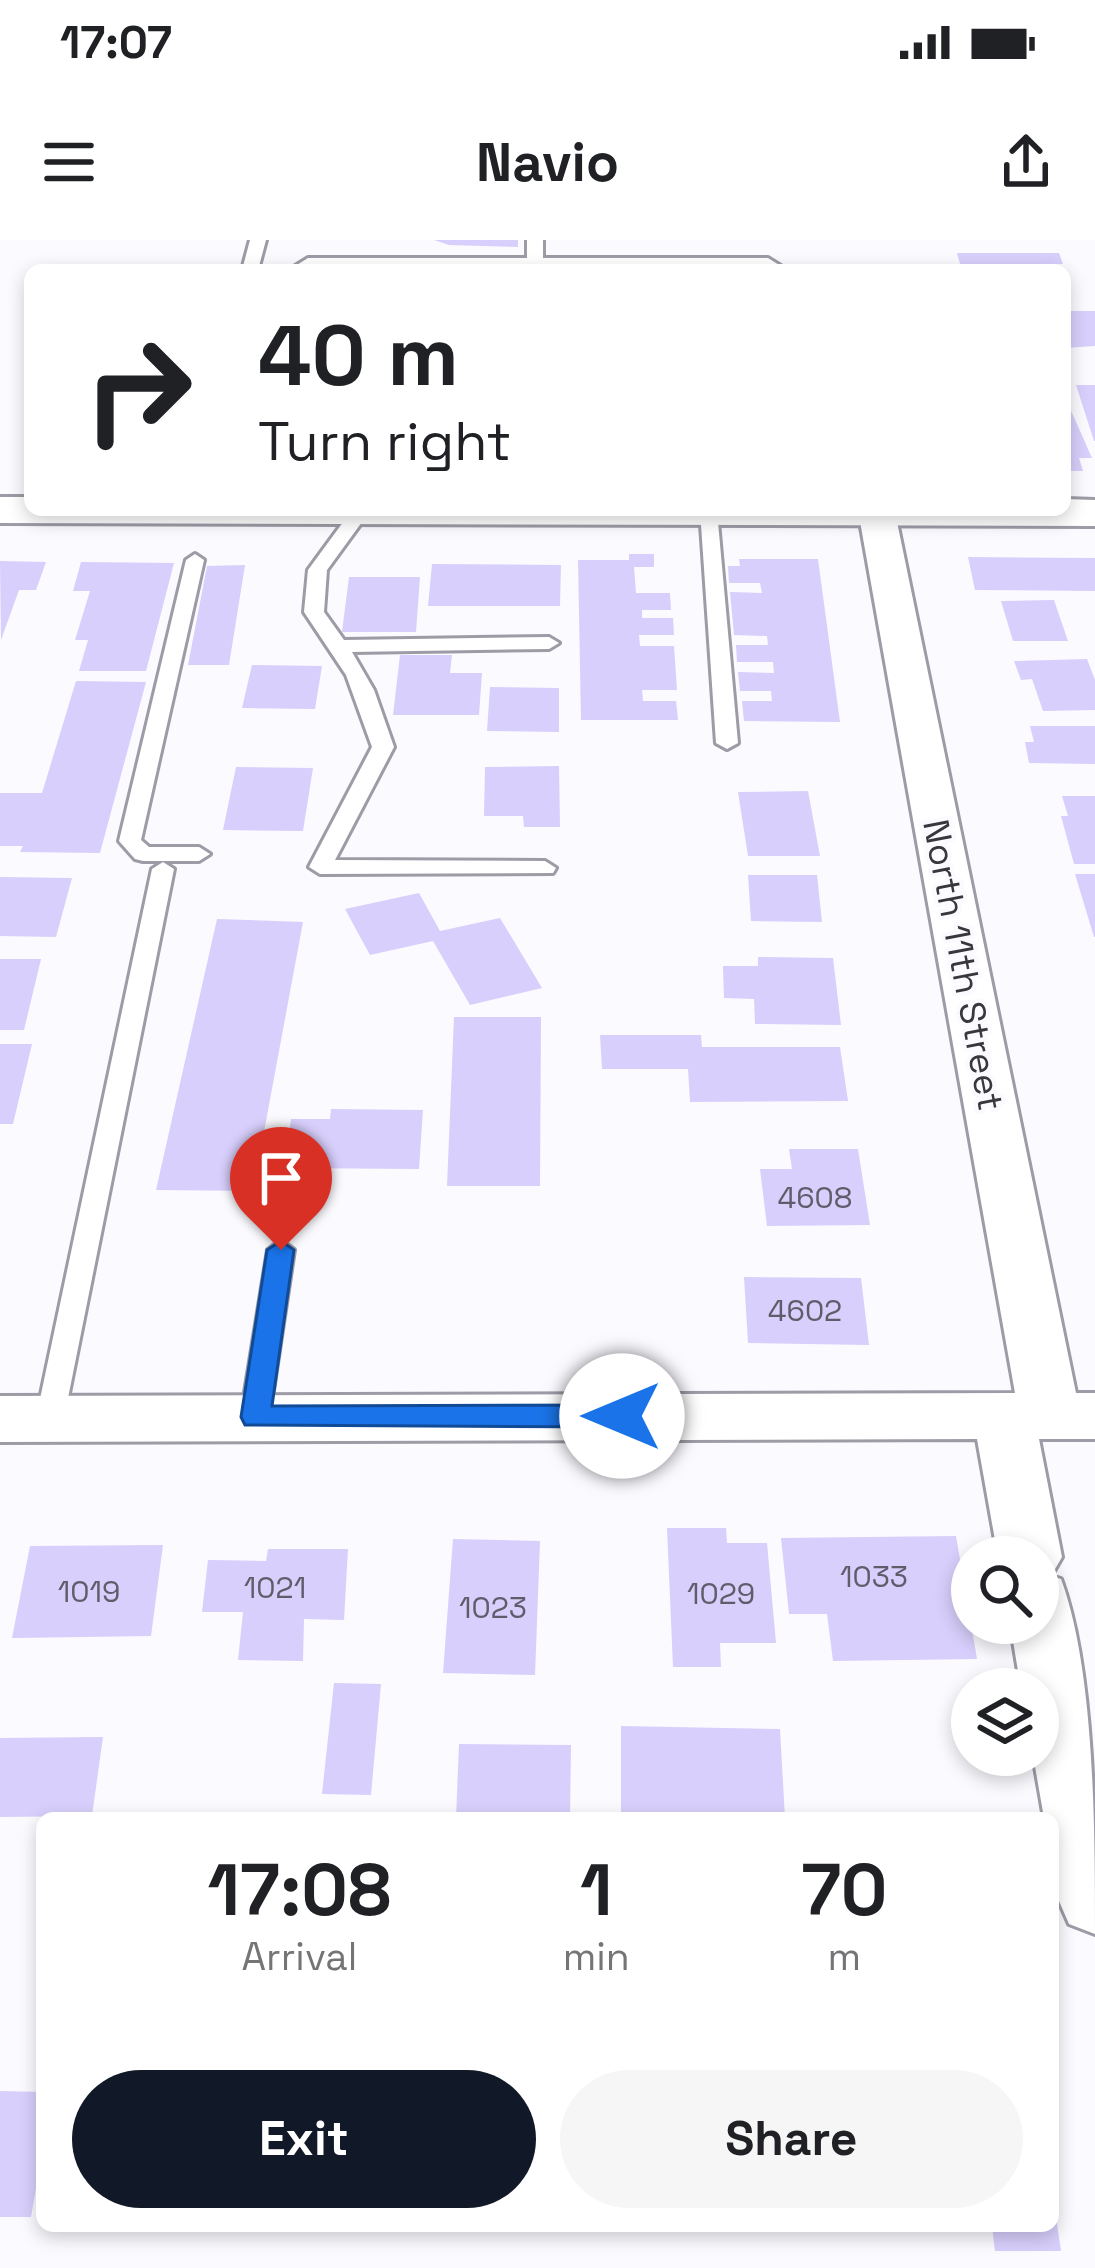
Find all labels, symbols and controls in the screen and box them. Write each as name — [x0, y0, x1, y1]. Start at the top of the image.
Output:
text: 17:07 — [60, 14, 172, 71]
text: Navio — [476, 128, 619, 197]
icon: menu — [36, 129, 102, 195]
icon: share — [993, 129, 1059, 195]
text: 40 m — [258, 302, 459, 410]
icon: right — [60, 312, 216, 468]
text: Turn right — [258, 407, 511, 476]
street label: North 11th Street — [912, 816, 1014, 1114]
pin — [230, 1127, 332, 1250]
icon: arrive — [248, 1145, 314, 1211]
house number: 4608 — [777, 1178, 853, 1217]
house number: 4602 — [768, 1291, 842, 1330]
position arrow — [559, 1353, 685, 1479]
map controls — [951, 1536, 1059, 1776]
button: search — [951, 1536, 1059, 1644]
house number: 1033 — [840, 1557, 908, 1596]
house number: 1021 — [244, 1568, 306, 1607]
house number: 1019 — [58, 1572, 120, 1611]
house number: 1029 — [687, 1574, 755, 1613]
house number: 1023 — [459, 1588, 527, 1627]
button: layers — [951, 1668, 1059, 1776]
text: 17:08 — [207, 1844, 391, 1936]
text: 1 — [580, 1844, 613, 1936]
text: 70 — [801, 1844, 887, 1936]
text: Arrival — [241, 1932, 357, 1981]
text: min — [563, 1932, 630, 1981]
text: m — [828, 1932, 861, 1981]
button: Exit — [72, 2070, 536, 2208]
button: Share — [560, 2070, 1023, 2208]

